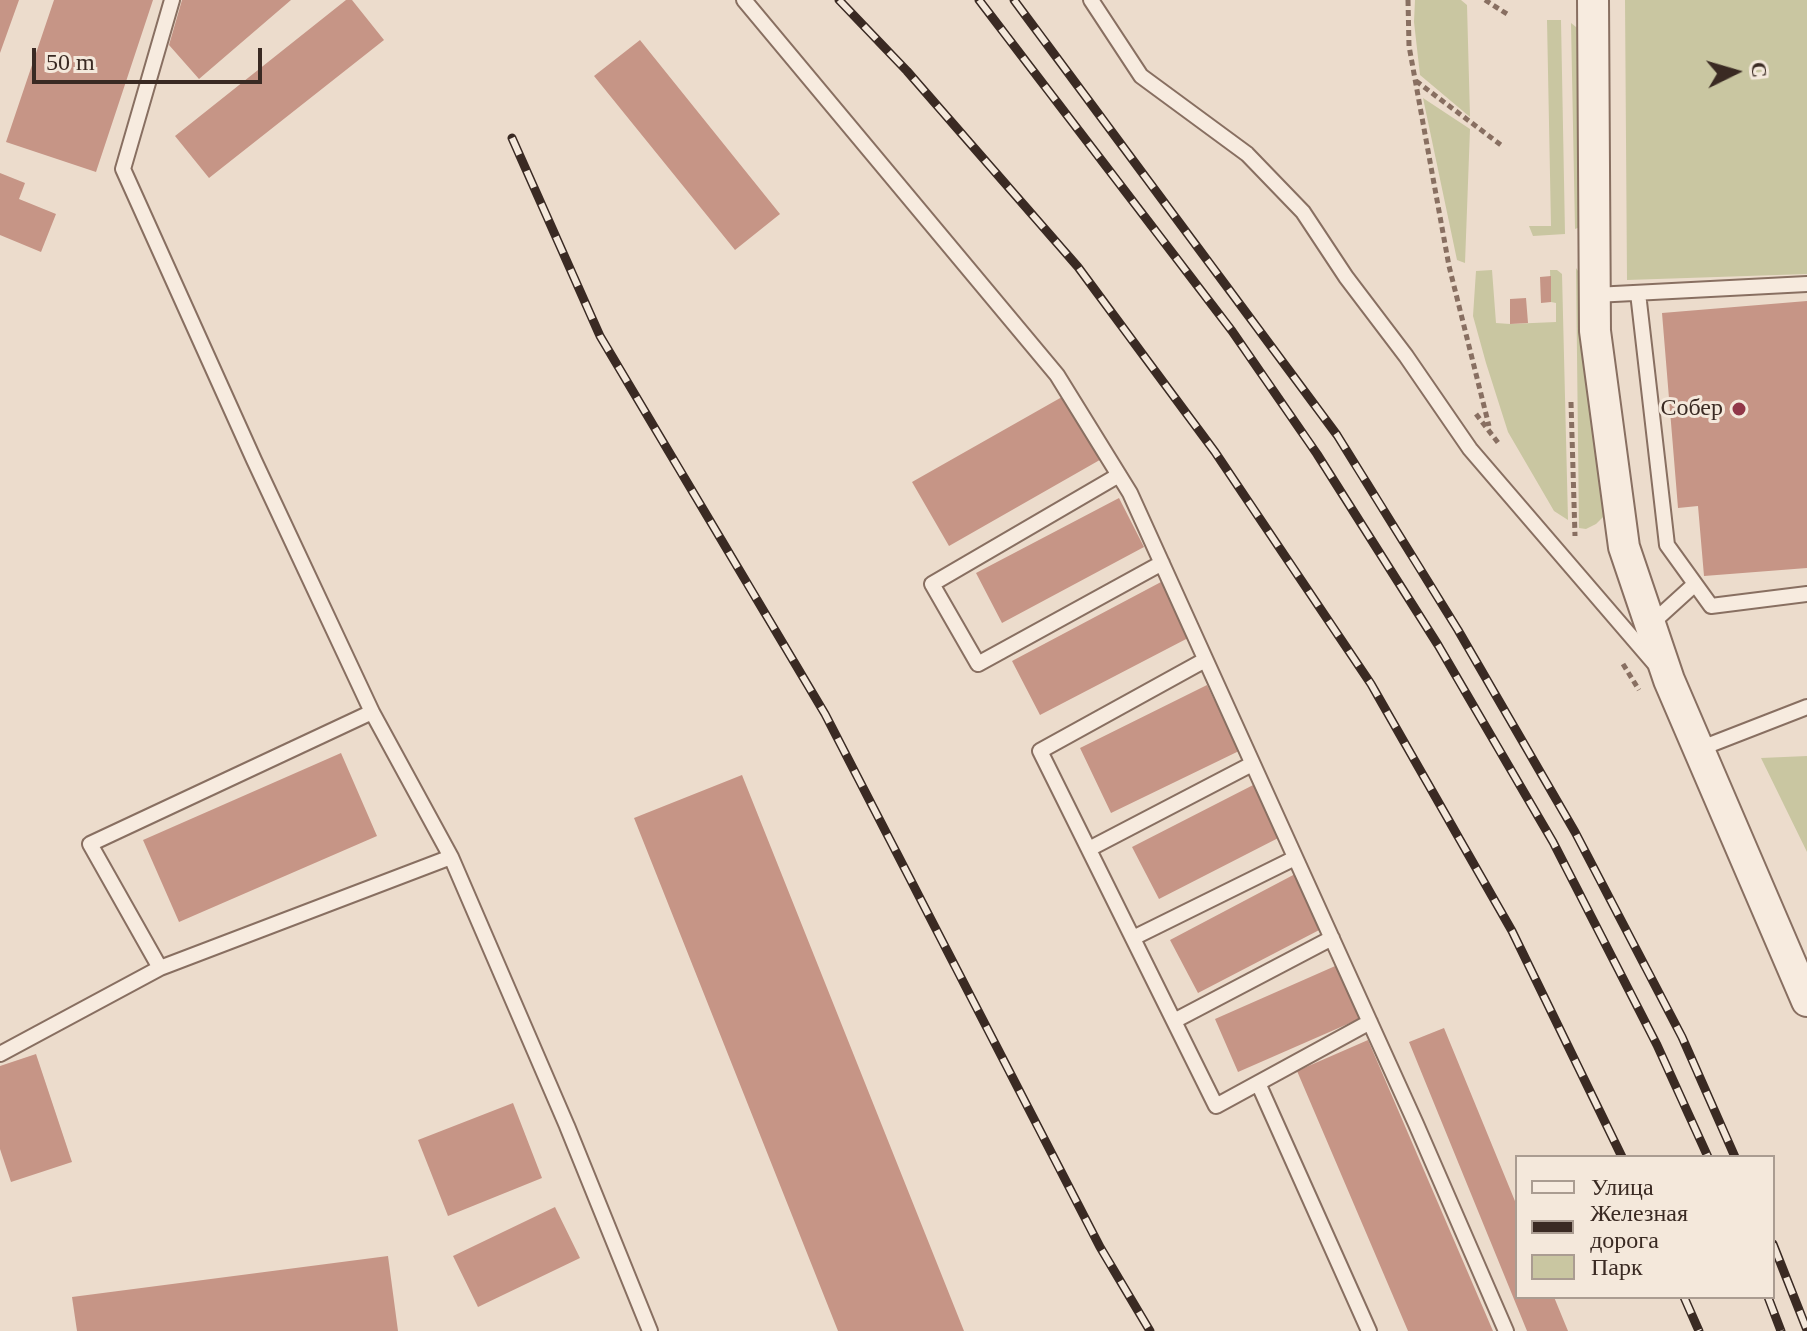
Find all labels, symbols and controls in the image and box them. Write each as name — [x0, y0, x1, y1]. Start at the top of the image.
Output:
scale bar — [36, 32, 266, 82]
north arrow — [1695, 32, 1775, 112]
text: 50 m — [46, 49, 95, 75]
text: С — [1746, 61, 1773, 79]
place label: Собер — [1660, 395, 1723, 423]
marker: Собер — [1730, 400, 1748, 418]
legend — [1515, 1155, 1775, 1299]
text: Улица — [1591, 1174, 1654, 1200]
text: Железная дорога — [1590, 1200, 1688, 1253]
text: Парк — [1591, 1254, 1643, 1280]

